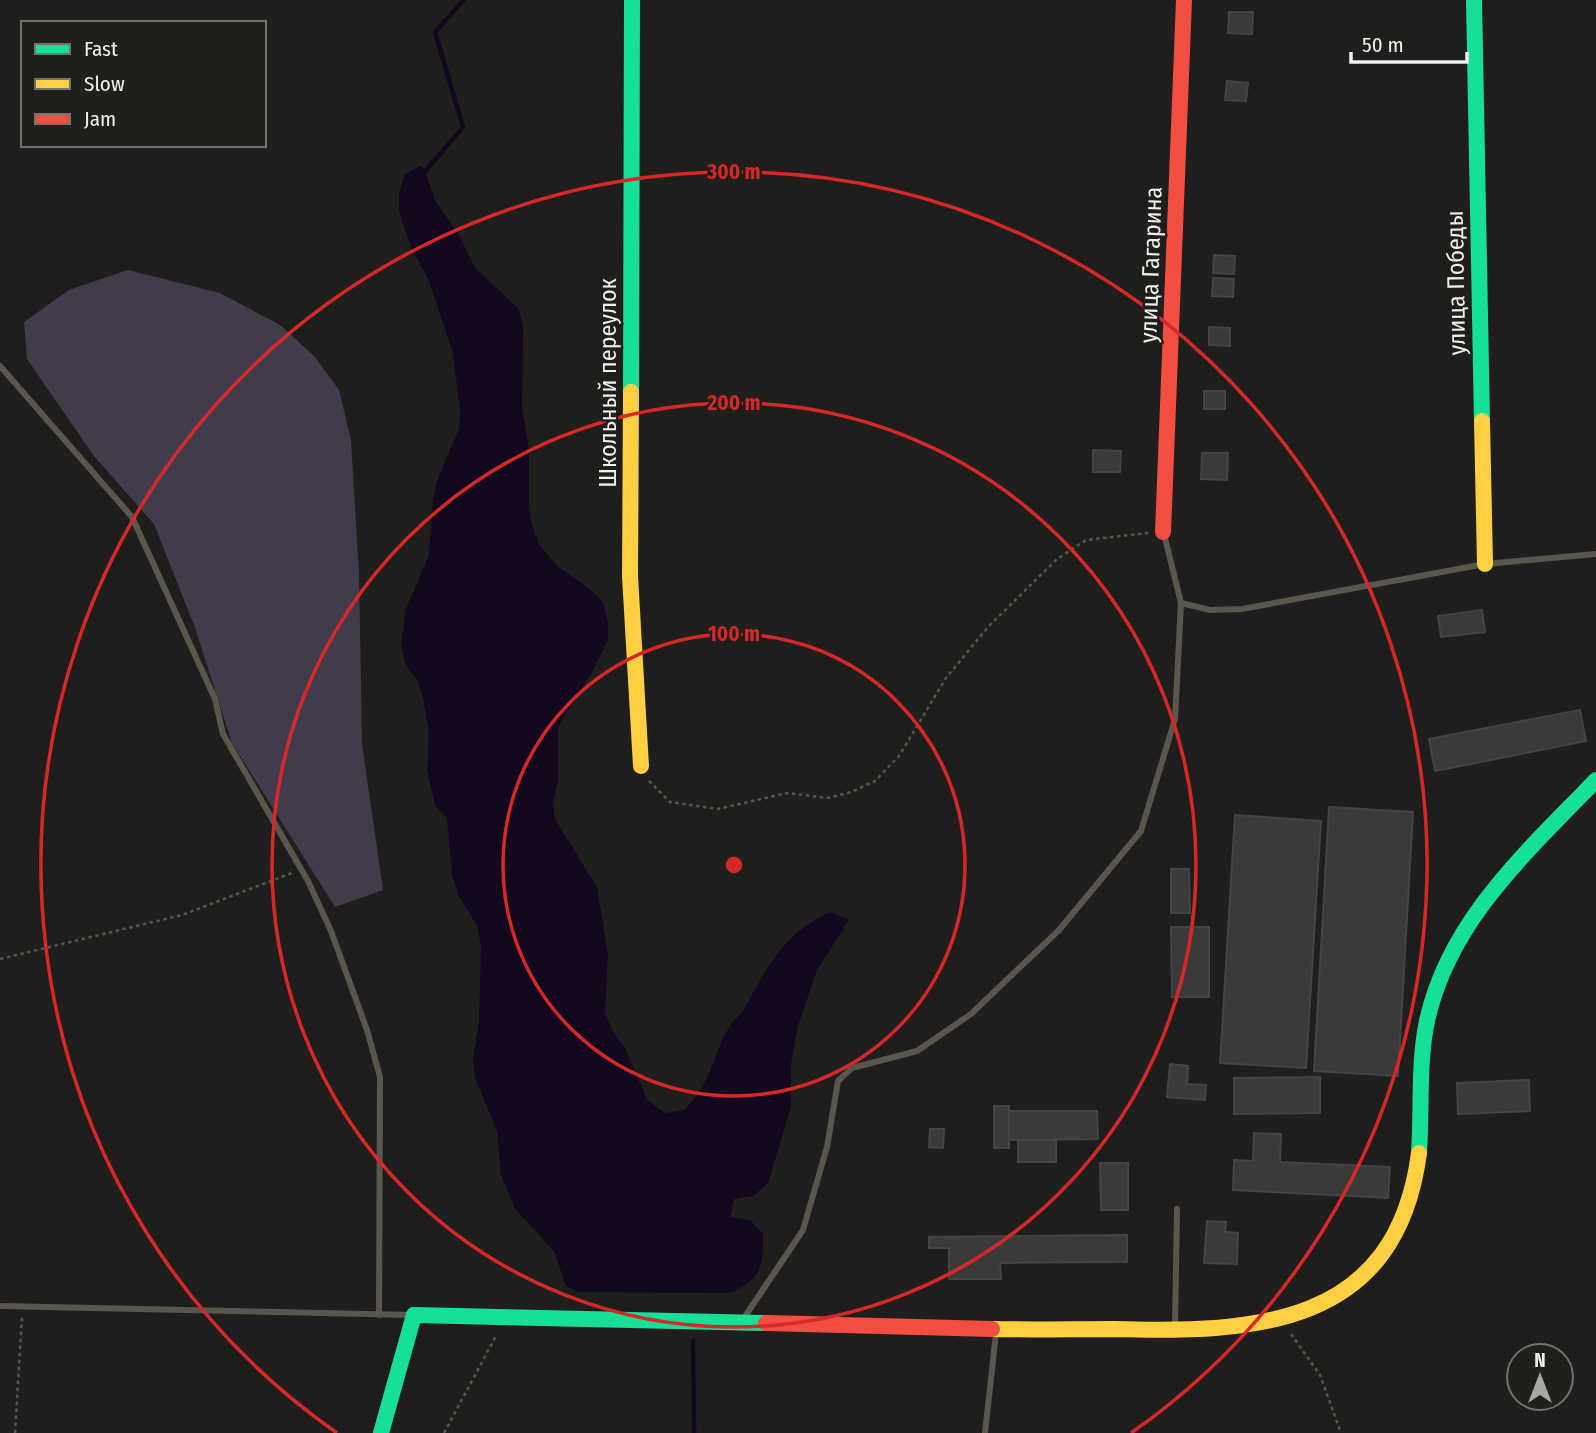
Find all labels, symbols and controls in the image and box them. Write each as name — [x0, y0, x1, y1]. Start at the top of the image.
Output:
legend — [21, 21, 266, 147]
scale bar — [1351, 21, 1466, 65]
text: 50 m — [1362, 32, 1404, 58]
text: Fast — [84, 36, 118, 62]
text: Slow — [84, 71, 125, 97]
text: Jam — [84, 106, 116, 132]
text: 300 m — [706, 159, 761, 185]
street label: улица Гагарина — [1134, 186, 1168, 344]
street label: улица Победы — [1441, 210, 1471, 356]
street label: Школьный переулок — [594, 277, 622, 488]
text: 200 m — [706, 390, 761, 416]
text: 100 m — [708, 621, 760, 647]
centre of rings — [722, 853, 746, 877]
north arrow — [1505, 1342, 1575, 1412]
text: N — [1534, 1349, 1546, 1372]

